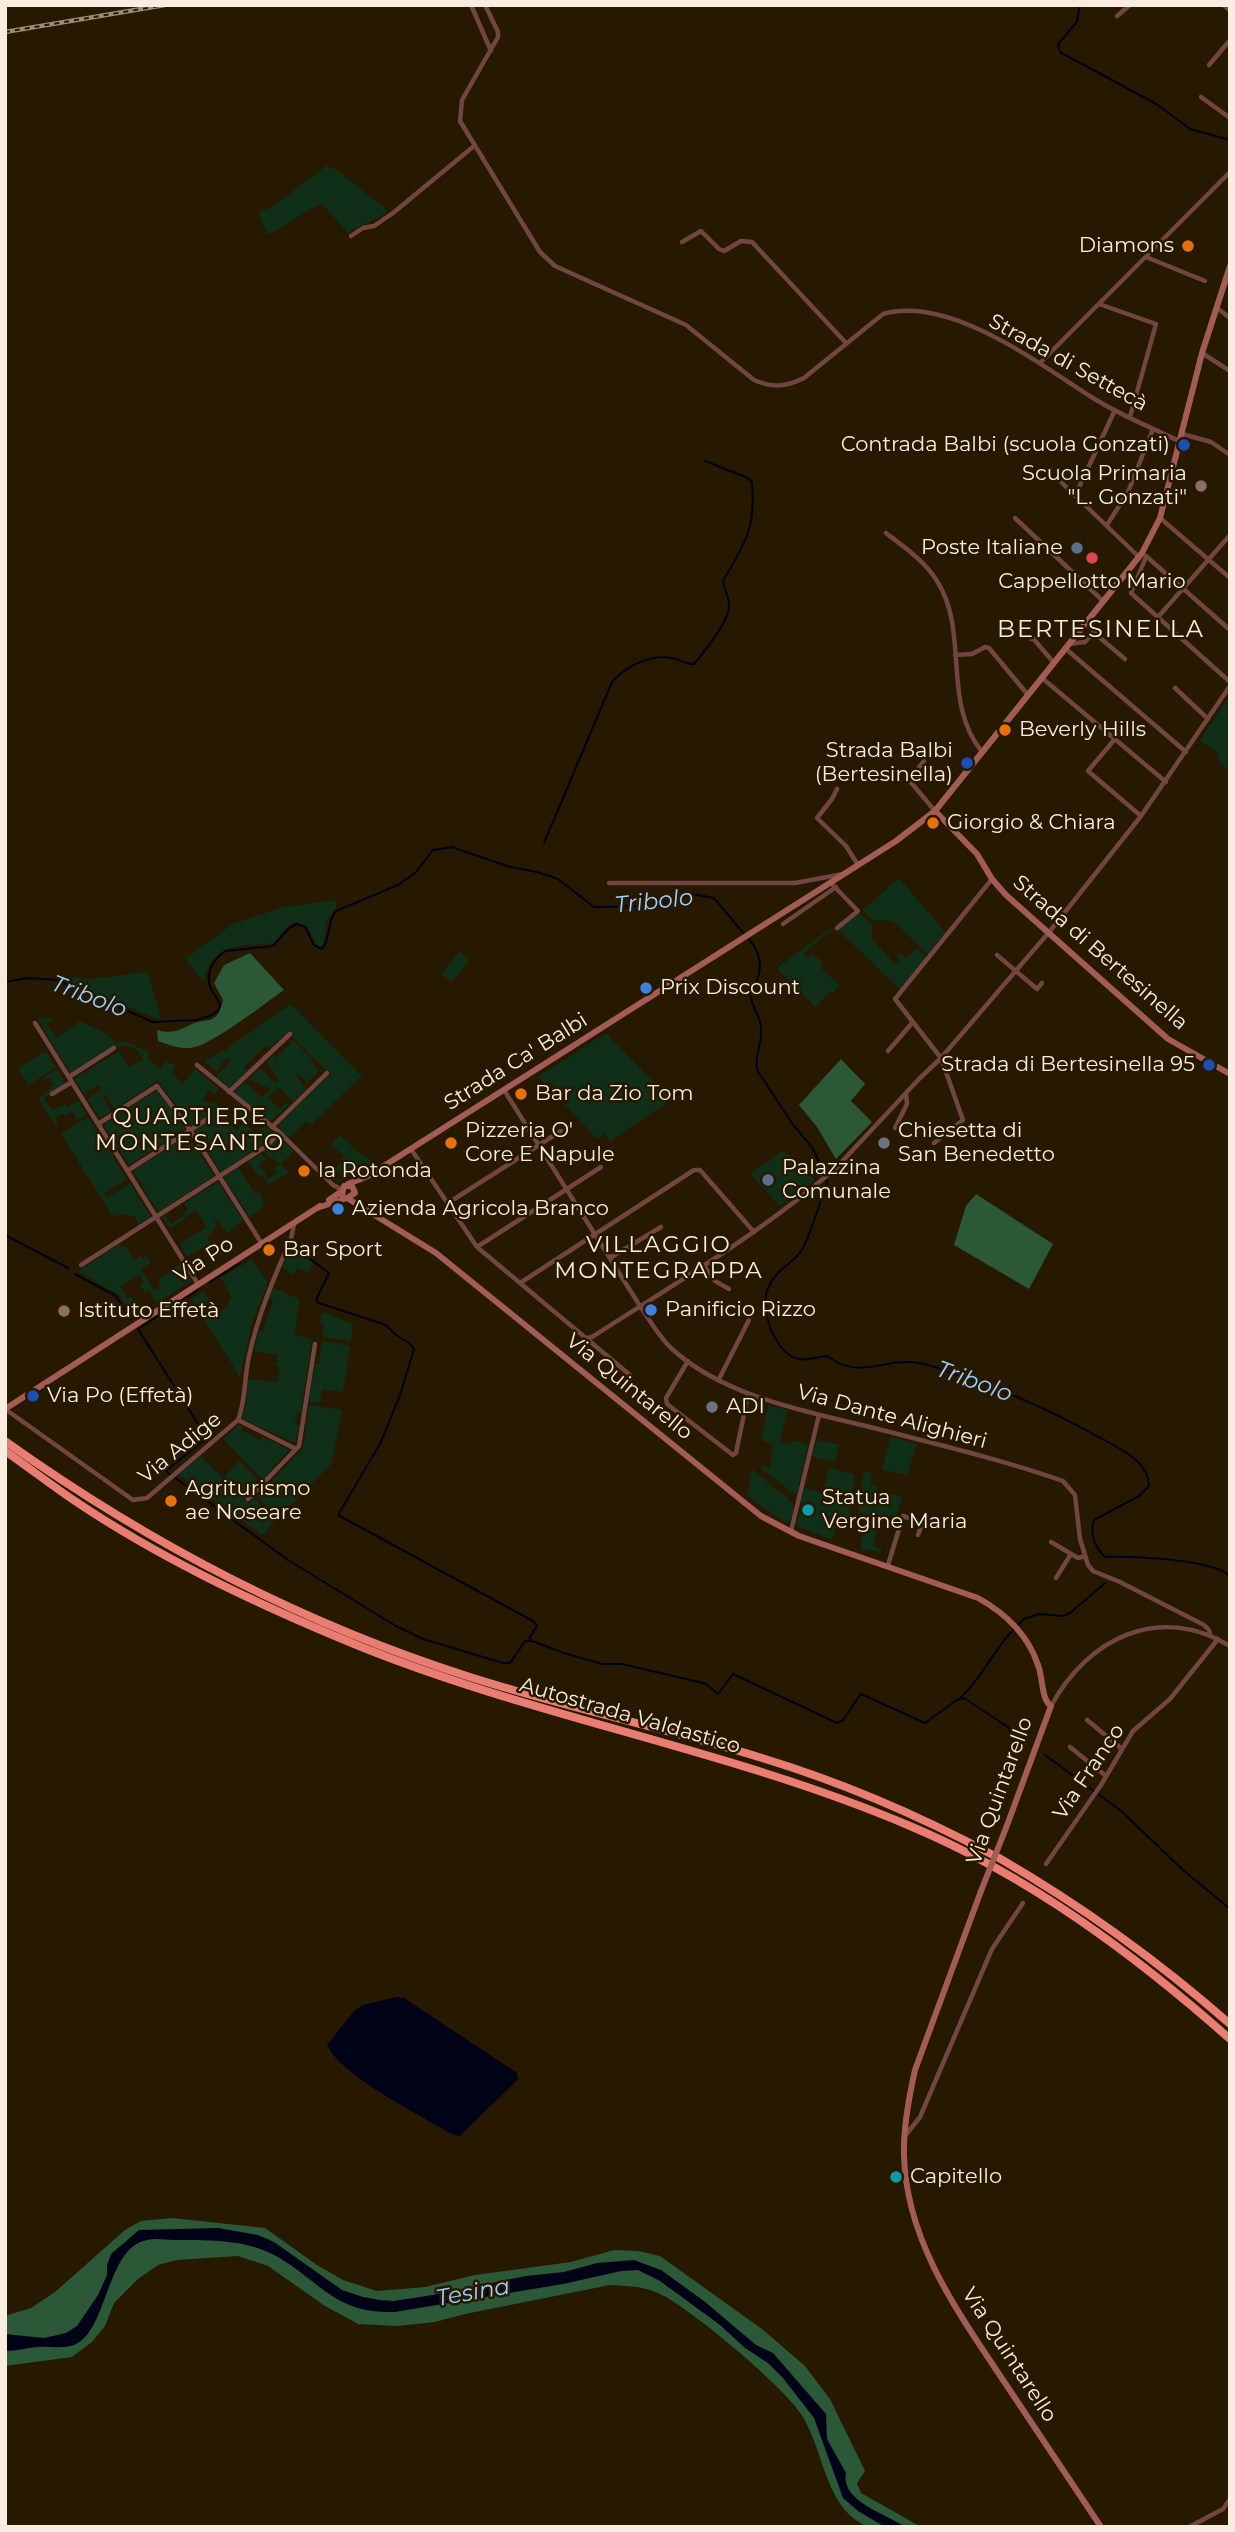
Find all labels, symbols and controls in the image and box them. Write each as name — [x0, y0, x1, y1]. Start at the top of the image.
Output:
place label: Diamons — [1079, 233, 1174, 259]
marker: Diamons — [1180, 238, 1196, 254]
street label: Strada di Settecà — [984, 309, 1152, 417]
place label: Contrada Balbi (scuola Gonzati) — [841, 432, 1170, 458]
marker: Contrada Balbi (scuola Gonzati) — [1176, 437, 1192, 453]
place label: Scuola Primaria "L. Gonzati" — [1022, 461, 1187, 511]
marker: Scuola Primaria "L. Gonzati" — [1193, 478, 1209, 494]
place label: Poste Italiane — [921, 535, 1063, 561]
marker: Poste Italiane — [1069, 540, 1085, 556]
marker: Cappellotto Mario — [1084, 550, 1100, 566]
place label: Cappellotto Mario — [998, 569, 1186, 595]
district label: BERTESINELLA — [998, 616, 1204, 644]
place label: Beverly Hills — [1019, 717, 1146, 743]
marker: Beverly Hills — [997, 722, 1013, 738]
place label: Strada Balbi (Bertesinella) — [815, 738, 953, 788]
marker: Strada Balbi (Bertesinella) — [959, 755, 975, 771]
place label: Giorgio & Chiara — [947, 810, 1116, 836]
marker: Giorgio & Chiara — [925, 815, 941, 831]
street label: Strada di Bertesinella — [1007, 870, 1193, 1036]
water label: Tribolo — [613, 884, 695, 920]
water label: Tribolo — [47, 970, 131, 1024]
place label: Prix Discount — [660, 975, 800, 1001]
marker: Prix Discount — [638, 980, 654, 996]
street label: Strada Ca' Balbi — [440, 1008, 592, 1116]
place label: Strada di Bertesinella 95 — [941, 1052, 1195, 1078]
marker: Strada di Bertesinella 95 — [1201, 1057, 1217, 1073]
place label: Bar da Zio Tom — [535, 1081, 694, 1107]
marker: Bar da Zio Tom — [513, 1086, 529, 1102]
district label: QUARTIERE MONTESANTO — [96, 1103, 284, 1157]
place label: Pizzeria O' Core E Napule — [465, 1118, 615, 1168]
place label: Chiesetta di San Benedetto — [898, 1118, 1055, 1168]
marker: Pizzeria O' Core E Napule — [443, 1135, 459, 1151]
marker: Chiesetta di San Benedetto — [876, 1135, 892, 1151]
place label: Palazzina Comunale — [782, 1155, 891, 1205]
place label: la Rotonda — [318, 1158, 432, 1184]
marker: la Rotonda — [296, 1163, 312, 1179]
marker: Palazzina Comunale — [760, 1172, 776, 1188]
place label: Azienda Agricola Branco — [352, 1196, 609, 1222]
marker: Azienda Agricola Branco — [330, 1201, 346, 1217]
district label: VILLAGGIO MONTEGRAPPA — [556, 1231, 762, 1285]
street label: Via Po — [170, 1232, 238, 1288]
place label: Bar Sport — [283, 1237, 383, 1263]
marker: Bar Sport — [261, 1242, 277, 1258]
place label: Panificio Rizzo — [665, 1297, 816, 1323]
place label: Istituto Effetà — [78, 1298, 219, 1324]
marker: Panificio Rizzo — [643, 1302, 659, 1318]
marker: Istituto Effetà — [56, 1303, 72, 1319]
street label: Via Quintarello — [561, 1328, 697, 1446]
water label: Tribolo — [932, 1356, 1016, 1408]
street label: Via Dante Alighieri — [794, 1380, 990, 1454]
place label: Via Po (Effetà) — [47, 1383, 193, 1409]
marker: Via Po (Effetà) — [25, 1388, 41, 1404]
place label: ADI — [726, 1394, 765, 1420]
marker: ADI — [704, 1399, 720, 1415]
street label: Via Adige — [133, 1407, 227, 1489]
place label: Agriturismo ae Noseare — [185, 1476, 310, 1526]
place label: Statua Vergine Maria — [822, 1485, 967, 1535]
marker: Agriturismo ae Noseare — [163, 1493, 179, 1509]
marker: Statua Vergine Maria — [800, 1502, 816, 1518]
street label: Autostrada Valdastico — [517, 1672, 743, 1760]
street label: Via Quintarello — [962, 1714, 1038, 1868]
street label: Via Franco — [1048, 1719, 1130, 1825]
place label: Capitello — [910, 2164, 1002, 2190]
marker: Capitello — [888, 2169, 904, 2185]
water label: Tesina — [434, 2273, 512, 2313]
street label: Via Quintarello — [956, 2283, 1062, 2427]

